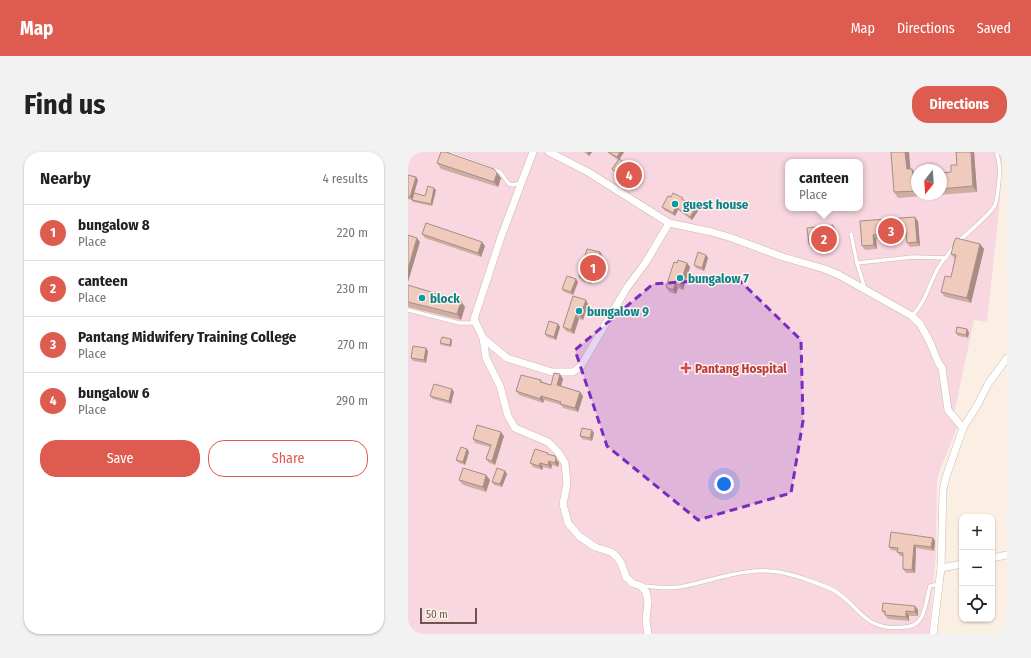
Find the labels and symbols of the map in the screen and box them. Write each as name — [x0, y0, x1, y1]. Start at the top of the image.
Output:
pin: 4 — [616, 160, 642, 190]
north arrow — [911, 164, 947, 200]
place label: guest house — [683, 197, 749, 212]
marker: guest house — [670, 199, 680, 209]
pin: 3 — [878, 216, 904, 246]
pin: 2 — [811, 224, 837, 254]
pin: 1 — [580, 253, 606, 283]
place label: bungalow 7 — [688, 271, 749, 286]
marker: bungalow 7 — [675, 273, 685, 283]
place label: block — [430, 291, 460, 306]
marker: block — [417, 293, 427, 303]
place label: bungalow 9 — [587, 304, 649, 319]
marker: bungalow 9 — [574, 306, 584, 316]
place label: Pantang Hospital — [695, 361, 787, 376]
marker: Pantang Hospital — [680, 362, 692, 374]
your location — [714, 474, 734, 494]
scale bar — [420, 606, 477, 625]

